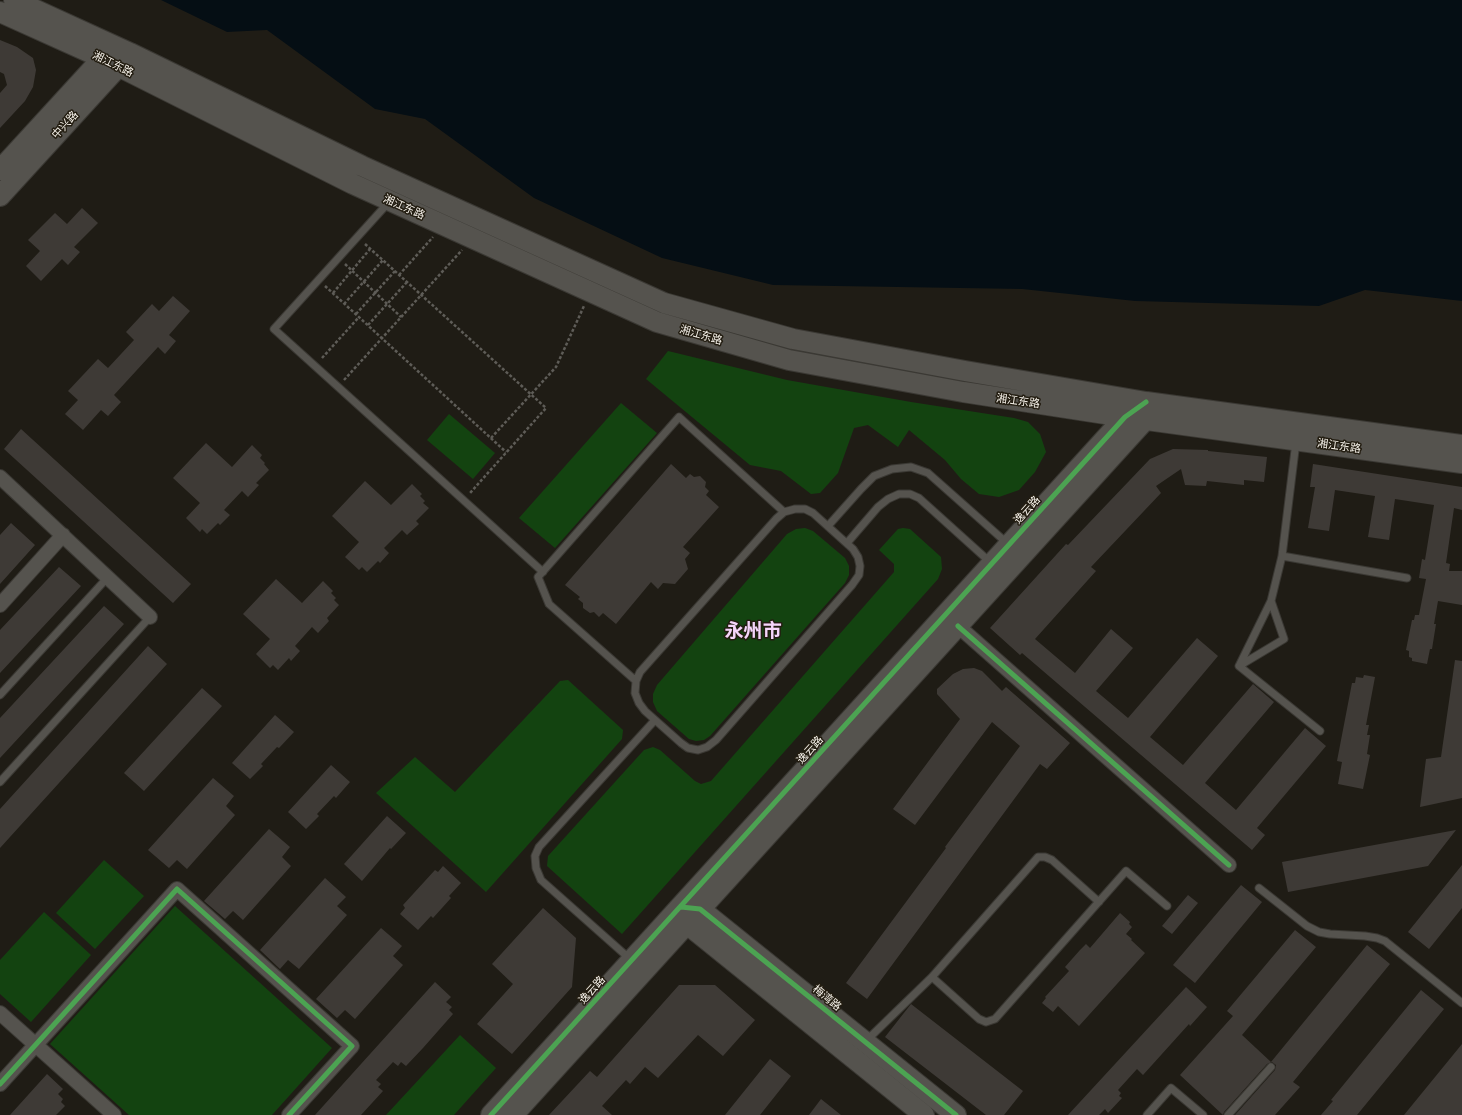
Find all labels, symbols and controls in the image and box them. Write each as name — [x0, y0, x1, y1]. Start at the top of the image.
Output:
street label: 湘江东路 — [90, 48, 136, 80]
street label: 中兴路 — [49, 108, 81, 142]
street label: 湘江东路 — [381, 192, 427, 222]
street label: 湘江东路 — [678, 323, 724, 347]
street label: 湘江东路 — [995, 391, 1041, 411]
street label: 湘江东路 — [1316, 436, 1362, 456]
street label: 逸云路 — [1011, 493, 1043, 527]
district label: 永州市 — [725, 620, 781, 642]
street label: 逸云路 — [794, 733, 826, 767]
street label: 逸云路 — [576, 973, 608, 1007]
street label: 梅湾路 — [810, 982, 844, 1014]

